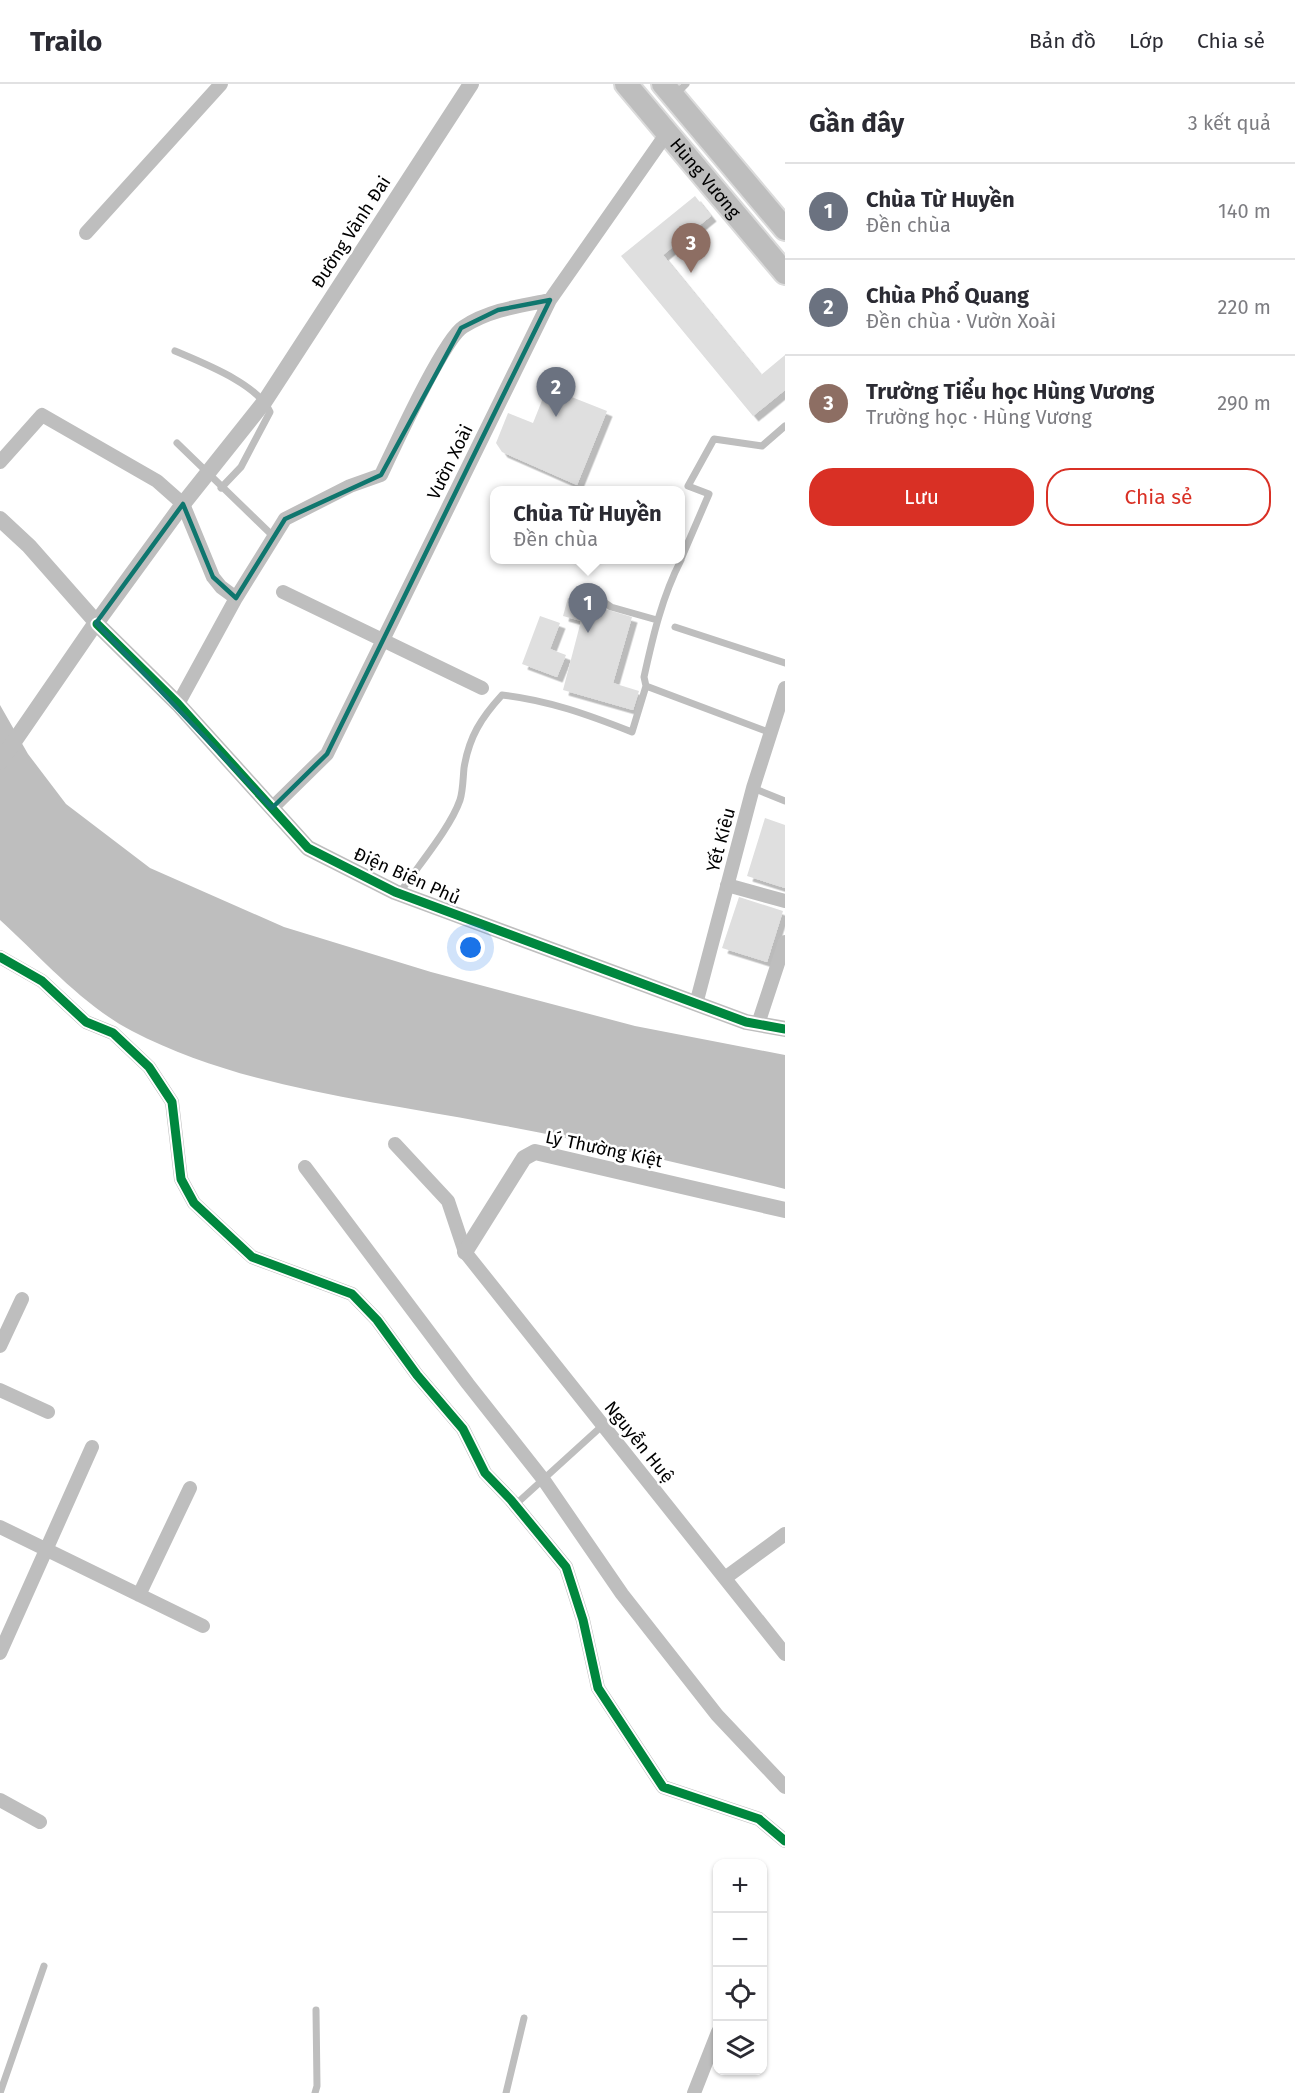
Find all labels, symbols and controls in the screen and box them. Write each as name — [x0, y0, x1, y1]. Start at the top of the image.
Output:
text: Trailo — [30, 25, 102, 58]
text: Bản đồ — [1029, 28, 1096, 54]
text: Lớp — [1129, 28, 1164, 54]
text: Chia sẻ — [1197, 28, 1265, 54]
text: Gần đây — [809, 108, 904, 139]
text: 3 kết quả — [1188, 111, 1271, 135]
street label: Hùng Vương — [665, 133, 746, 223]
street label: Đường Vành Đai — [307, 172, 395, 292]
text: Chùa Từ Huyền — [866, 186, 1015, 213]
text: 1 — [824, 199, 833, 223]
text: 140 m — [1218, 199, 1271, 223]
text: Đền chùa — [866, 213, 951, 237]
pin: 3 — [672, 224, 710, 273]
text: Chùa Phổ Quang — [866, 282, 1029, 309]
text: 2 — [823, 295, 834, 319]
text: 220 m — [1218, 295, 1271, 319]
text: Đền chùa · Vườn Xoài — [866, 309, 1056, 333]
pin: 2 — [536, 368, 576, 417]
text: Trường Tiểu học Hùng Vương — [866, 378, 1155, 405]
text: 3 — [823, 391, 834, 415]
text: 290 m — [1217, 391, 1271, 415]
text: Trường học · Hùng Vương — [866, 405, 1092, 429]
street label: Vườn Xoài — [422, 421, 478, 503]
button: Lưu — [809, 468, 1034, 526]
button: Chia sẻ — [1046, 468, 1271, 526]
popup — [490, 486, 685, 564]
text: Chùa Từ Huyền — [513, 500, 662, 527]
text: Đền chùa — [513, 527, 598, 551]
pin: 1 — [568, 584, 608, 633]
street label: Yết Kiêu — [702, 805, 740, 875]
street label: Điện Biên Phủ — [350, 843, 464, 909]
your location — [456, 933, 485, 962]
street label: Lý Thường Kiệt — [543, 1126, 665, 1172]
street label: Nguyễn Huệ — [599, 1396, 679, 1487]
map controls — [713, 1859, 767, 2075]
button: + — [713, 1859, 767, 1913]
button: − — [713, 1913, 767, 1967]
button: locate — [713, 1967, 767, 2021]
button: layers — [713, 2021, 767, 2075]

